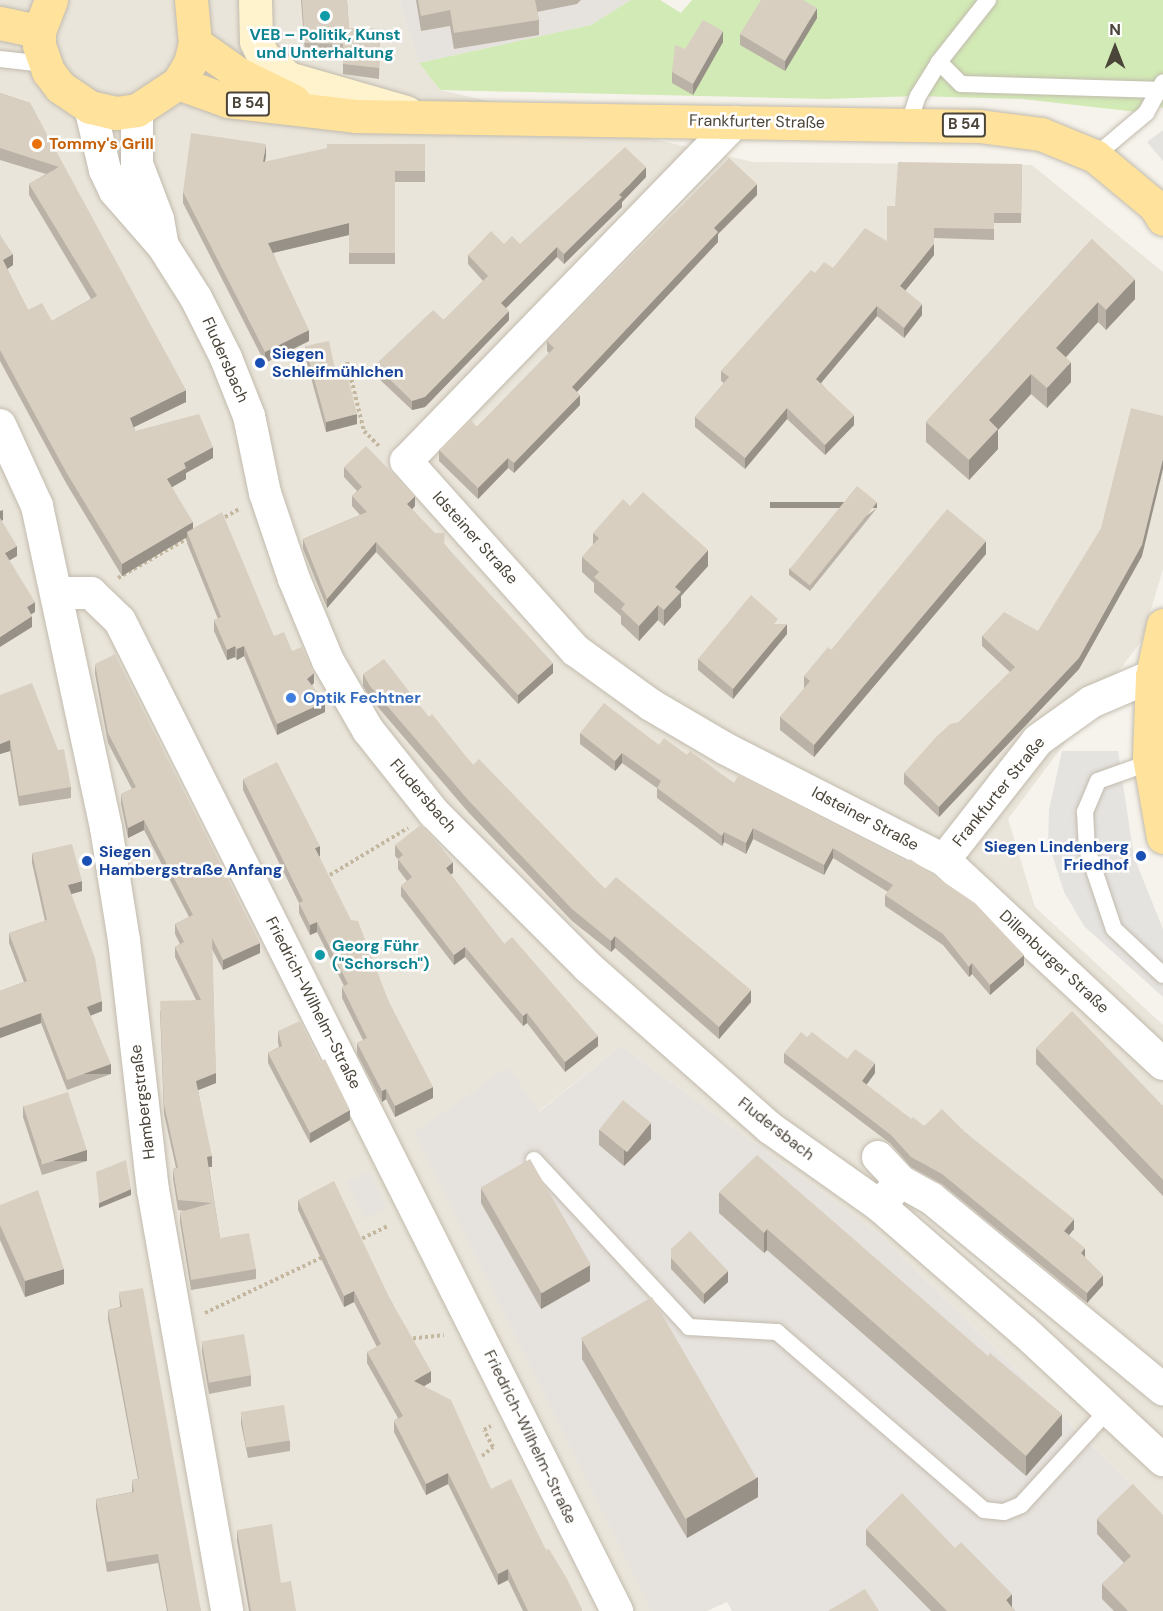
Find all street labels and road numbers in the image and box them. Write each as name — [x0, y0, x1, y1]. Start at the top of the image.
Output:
road number: B 54 — [226, 92, 270, 116]
street label: Frankfurter Straße — [689, 111, 825, 133]
road number: B 54 — [942, 113, 986, 137]
street label: Fludersbach — [198, 314, 252, 406]
street label: Idsteiner Straße — [428, 488, 522, 588]
street label: Frankfurter Straße — [949, 733, 1049, 851]
street label: Fludersbach — [386, 755, 460, 837]
street label: Idsteiner Straße — [808, 783, 922, 855]
street label: Dillenburger Straße — [995, 906, 1113, 1018]
street label: Friedrich-Wilhelm-Straße — [261, 914, 365, 1092]
street label: Hambergstraße — [126, 1043, 160, 1161]
street label: Fludersbach — [734, 1093, 818, 1165]
street label: Friedrich-Wilhelm-Straße — [480, 1347, 580, 1527]

